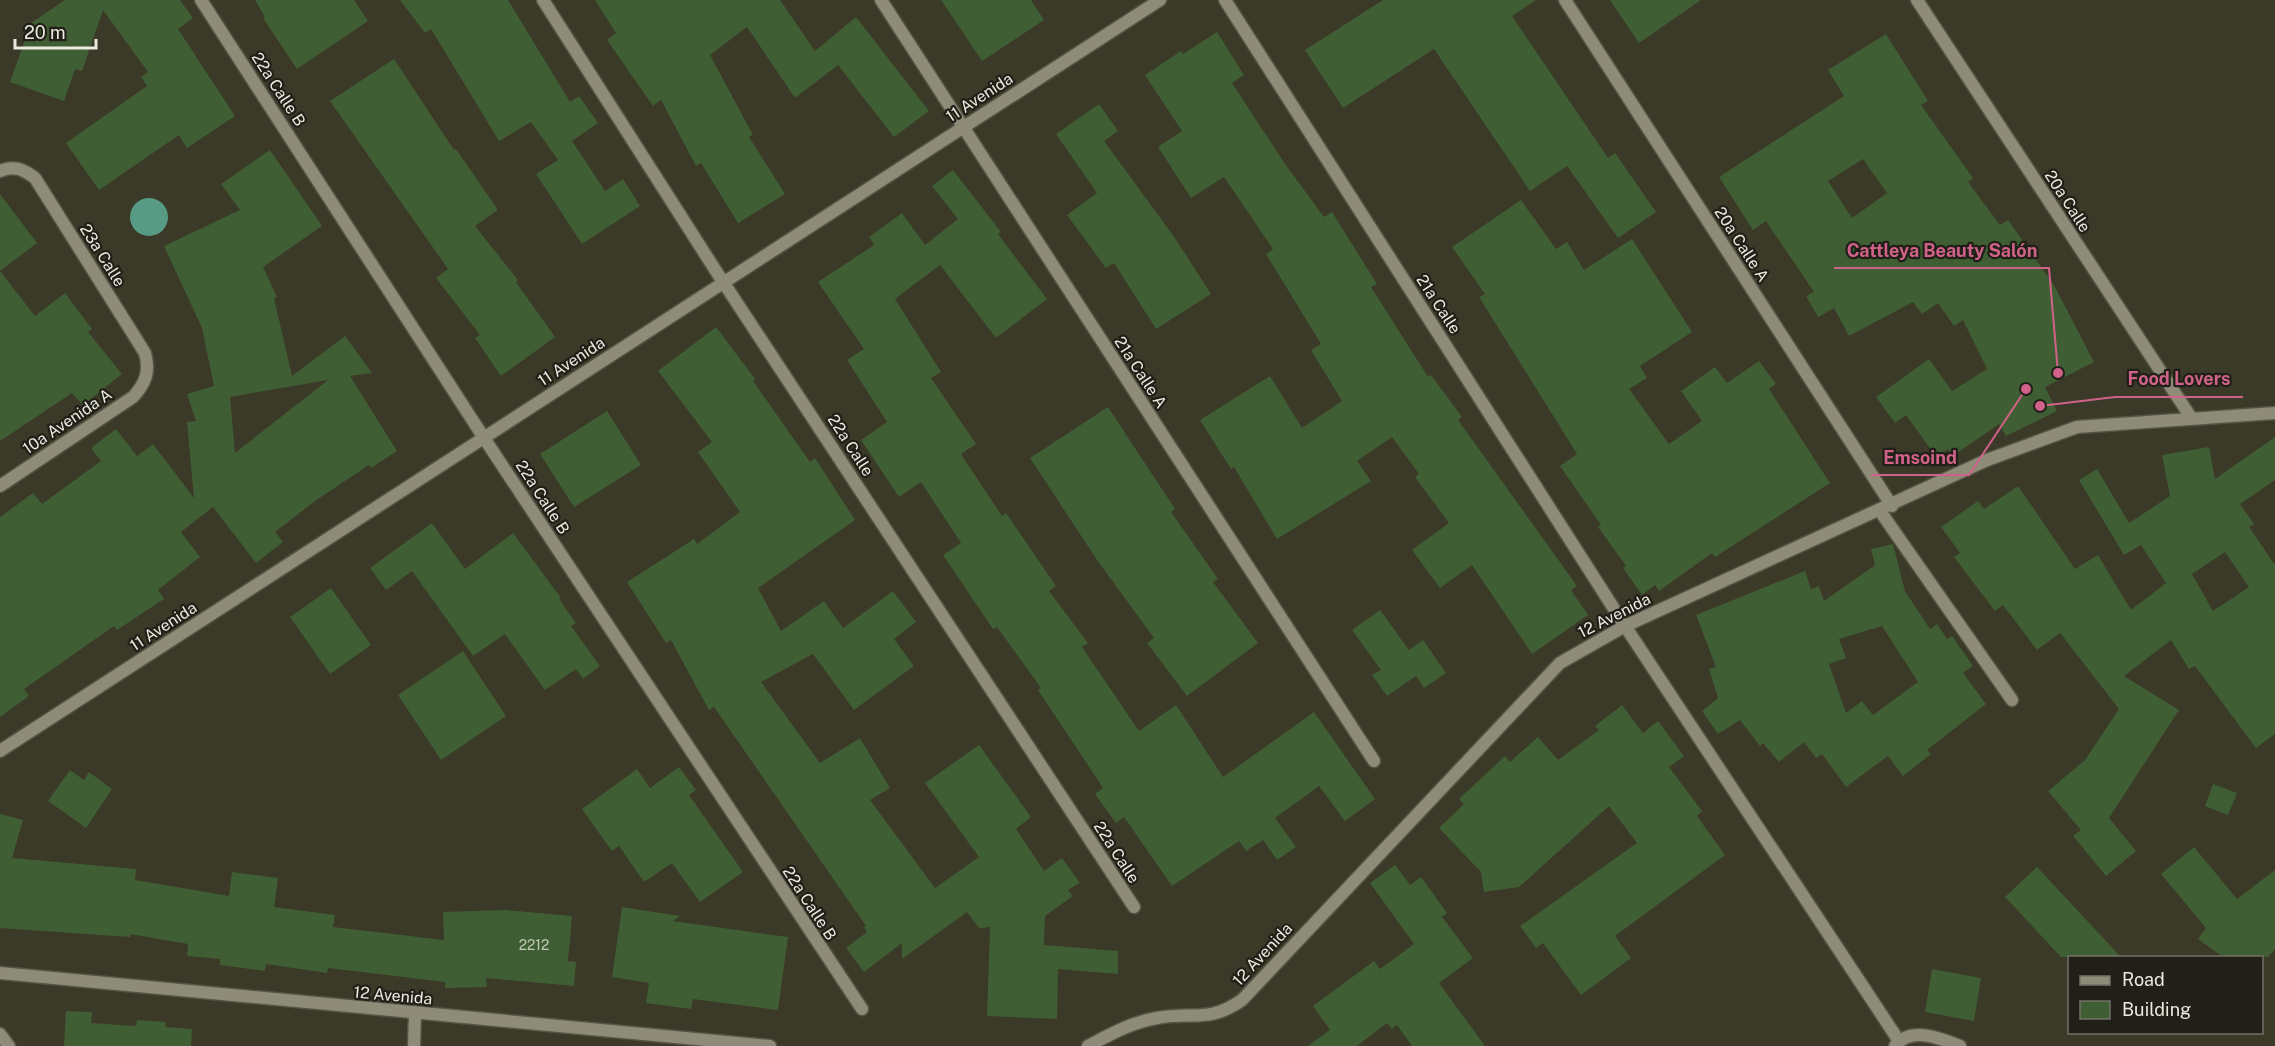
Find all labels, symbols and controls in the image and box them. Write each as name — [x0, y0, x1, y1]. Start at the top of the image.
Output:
scale bar — [15, 12, 96, 50]
text: 20 m — [24, 22, 66, 43]
street label: 22a Calle B — [248, 49, 309, 130]
street label: 11 Avenida — [942, 69, 1016, 126]
street label: 20a Calle — [2041, 167, 2095, 236]
street label: 20a Calle A — [1710, 203, 1773, 285]
street label: 23a Calle — [76, 220, 129, 290]
callout: Cattleya Beauty Salón — [1834, 232, 2049, 268]
text: Cattleya Beauty Salón — [1847, 240, 2037, 261]
street label: 21a Calle — [1412, 271, 1465, 337]
street label: 11 Avenida — [534, 333, 608, 390]
street label: 21a Calle A — [1110, 333, 1171, 412]
callout: Food Lovers — [2115, 361, 2243, 397]
text: Food Lovers — [2127, 368, 2231, 389]
street label: 10a Avenida A — [19, 385, 115, 458]
street label: 22a Calle — [824, 411, 878, 480]
callout: Emsoind — [1871, 439, 1969, 475]
text: Emsoind — [1883, 447, 1957, 468]
street label: 22a Calle B — [512, 457, 573, 538]
street label: 12 Avenida — [1575, 589, 1654, 642]
street label: 11 Avenida — [126, 598, 200, 655]
street label: 22a Calle — [1090, 818, 1144, 887]
street label: 22a Calle B — [779, 863, 840, 944]
street label: 12 Avenida — [1229, 919, 1296, 990]
house number: 2212 — [519, 937, 549, 953]
legend — [2068, 956, 2263, 1034]
text: Road — [2122, 969, 2165, 990]
street label: 12 Avenida — [353, 983, 433, 1008]
text: Building — [2122, 999, 2191, 1020]

